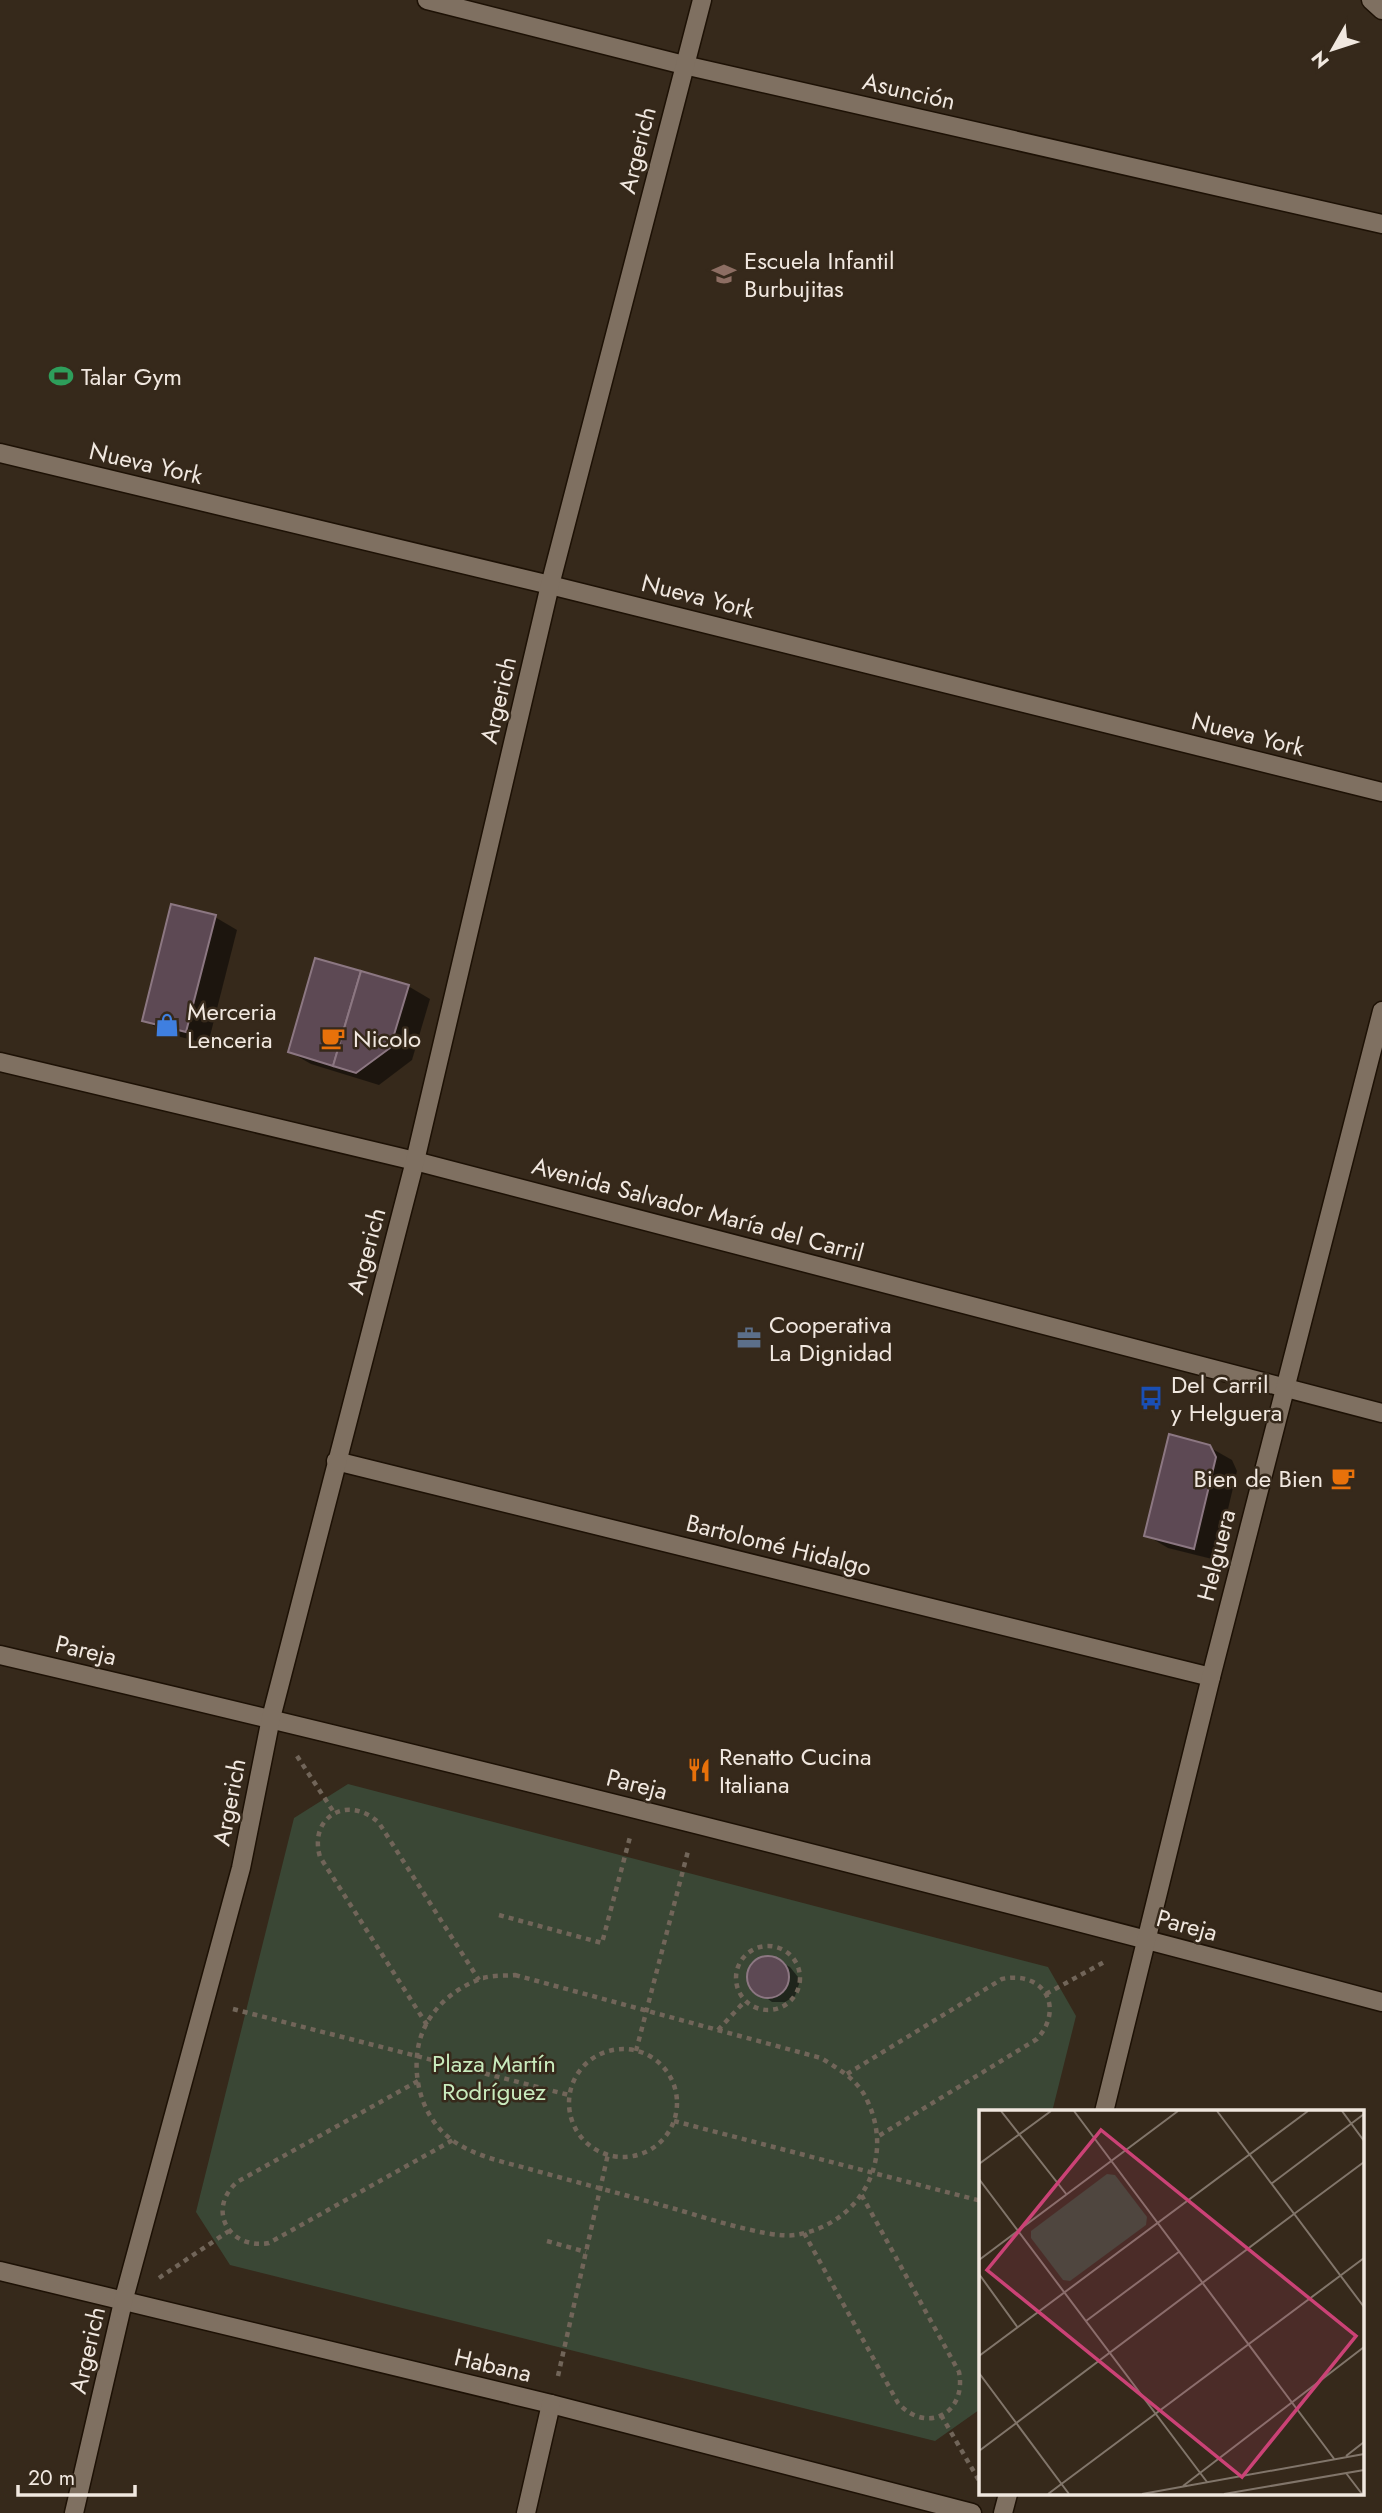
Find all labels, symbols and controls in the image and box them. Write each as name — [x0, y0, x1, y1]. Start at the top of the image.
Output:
north arrow — [1298, 14, 1368, 84]
text: N — [1305, 45, 1335, 74]
street label: Asunción — [859, 63, 959, 119]
street label: Argerich — [609, 103, 665, 197]
place label: Escuela Infantil Burbujitas — [744, 243, 895, 306]
school or university icon: Escuela Infantil Burbujitas — [710, 260, 738, 288]
place label: Talar Gym — [81, 359, 182, 394]
sports icon: Talar Gym — [47, 362, 75, 390]
street label: Nueva York — [86, 433, 207, 493]
street label: Nueva York — [638, 565, 759, 627]
street label: Argerich — [471, 653, 525, 747]
street label: Nueva York — [1188, 703, 1309, 765]
place label: Merceria Lenceria — [187, 994, 277, 1057]
shop icon: Merceria Lenceria — [153, 1011, 181, 1039]
place label: Nicolo — [353, 1021, 421, 1056]
cafe icon: Nicolo — [319, 1024, 347, 1052]
street label: Avenida Salvador María del Carril — [528, 1148, 868, 1270]
street label: Argerich — [338, 1204, 394, 1298]
place label: Cooperativa La Dignidad — [769, 1307, 893, 1370]
office icon: Cooperativa La Dignidad — [735, 1324, 763, 1352]
place label: Del Carril y Helguera — [1171, 1367, 1282, 1430]
bus stop icon: Del Carril y Helguera — [1137, 1384, 1165, 1412]
place label: Bien de Bien — [1193, 1461, 1323, 1496]
cafe icon: Bien de Bien — [1329, 1464, 1357, 1492]
street label: Bartolomé Hidalgo — [683, 1505, 875, 1585]
street label: Helguera — [1188, 1505, 1244, 1605]
street label: Pareja — [52, 1626, 120, 1674]
place label: Renatto Cucina Italiana — [719, 1739, 872, 1802]
street label: Argerich — [203, 1755, 255, 1849]
restaurant icon: Renatto Cucina Italiana — [685, 1756, 713, 1784]
street label: Pareja — [603, 1760, 671, 1808]
street label: Pareja — [1153, 1900, 1221, 1950]
park label: Plaza Martín Rodríguez — [432, 2046, 556, 2109]
inset map — [979, 2110, 1364, 2496]
street label: Argerich — [60, 2303, 114, 2397]
street label: Habana — [451, 2339, 535, 2391]
scale bar — [18, 2454, 135, 2498]
text: 20 m — [28, 2463, 75, 2493]

